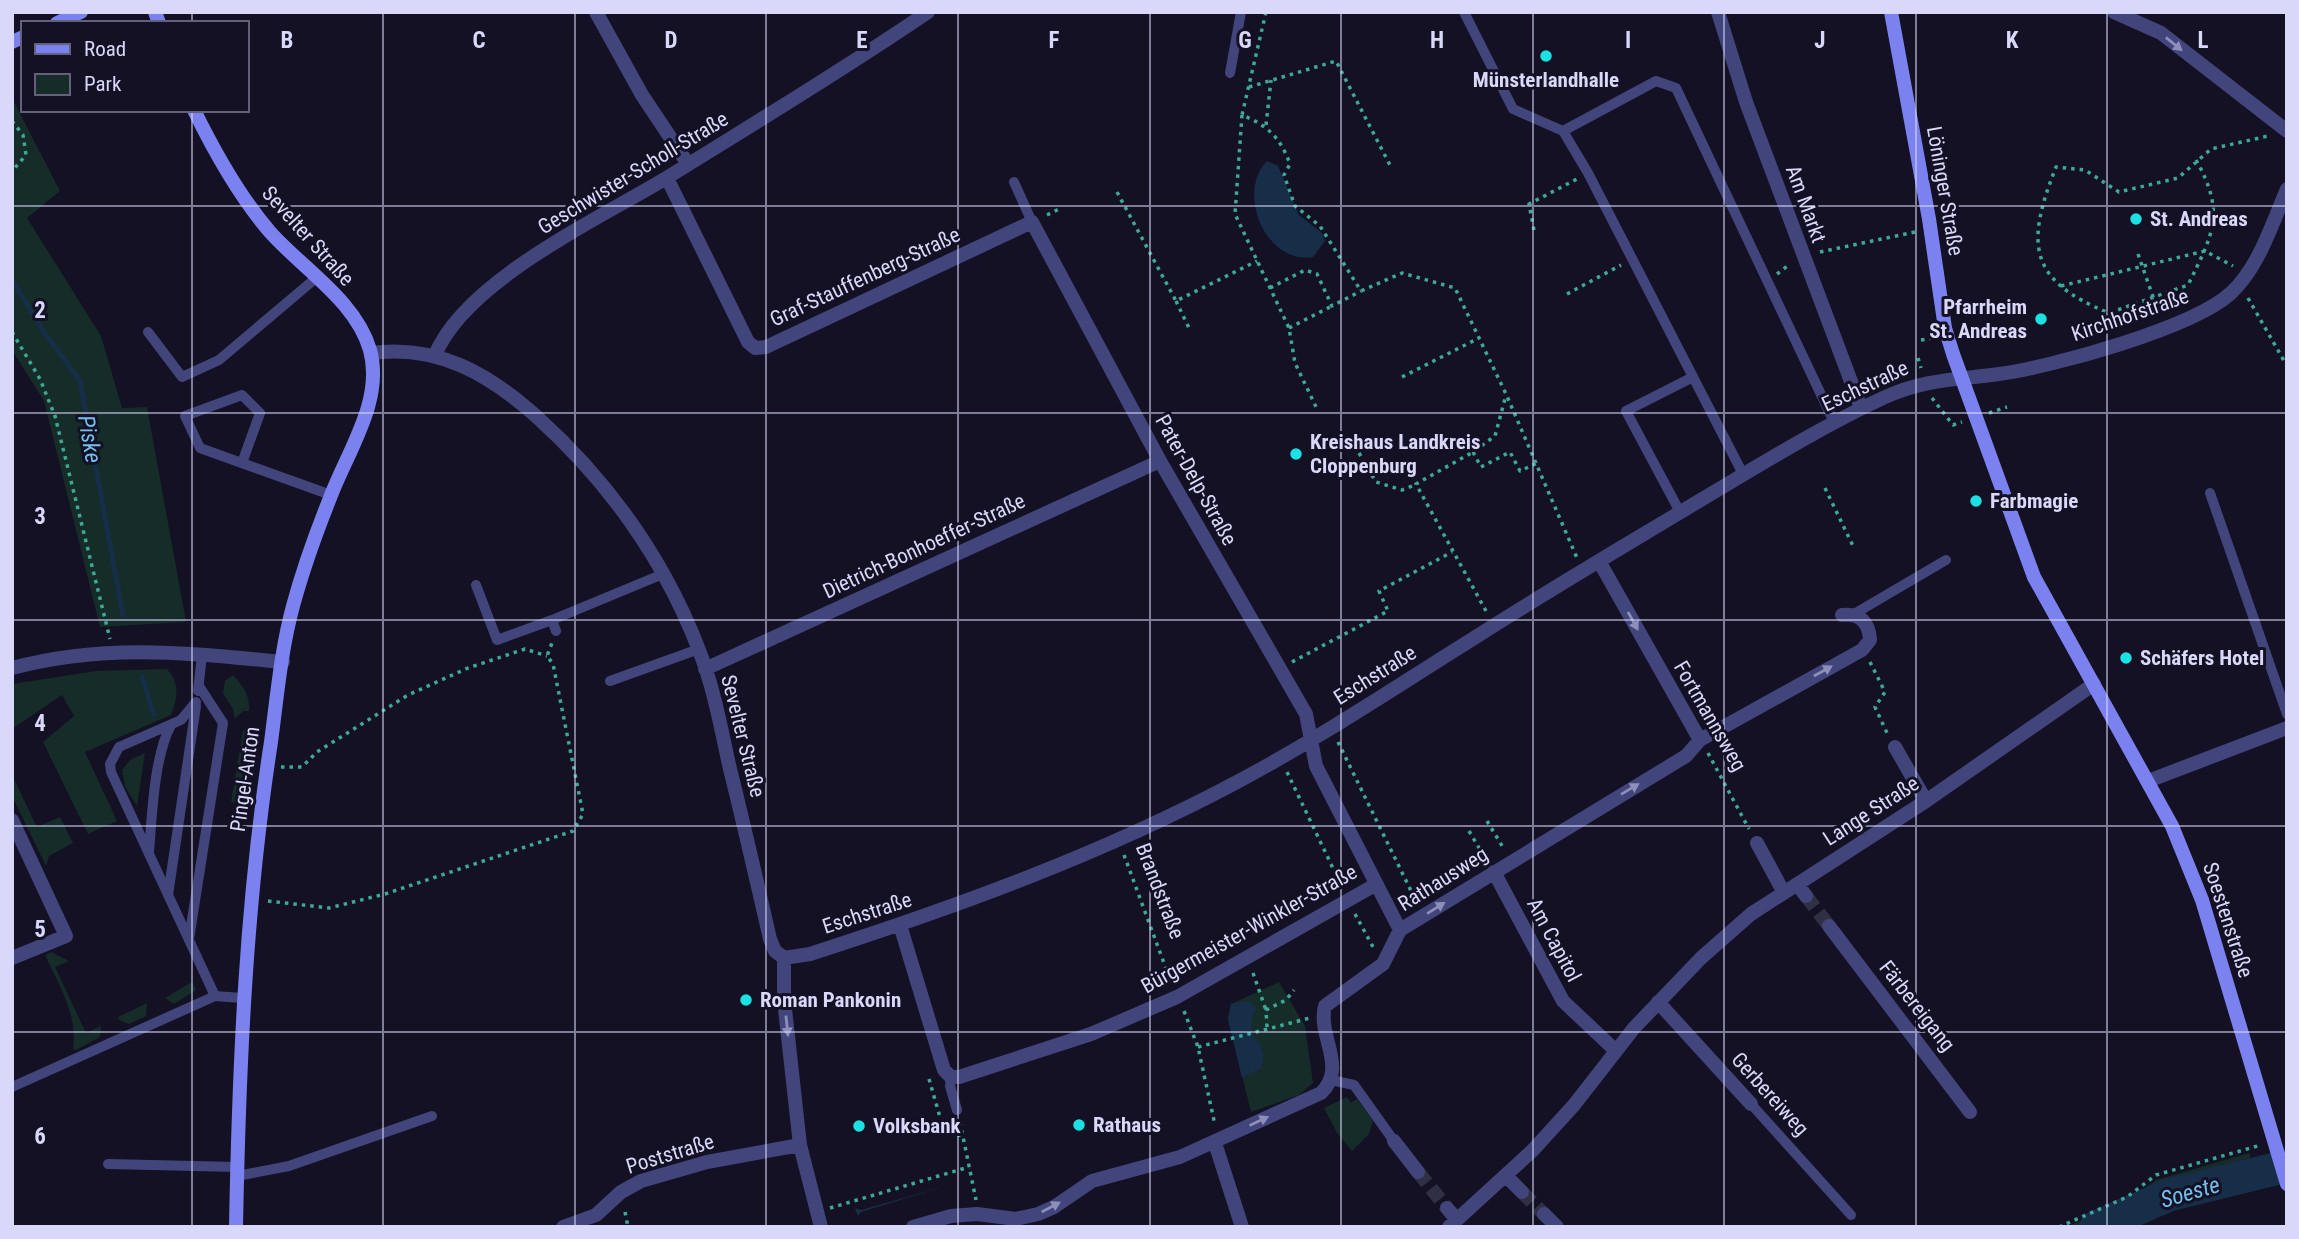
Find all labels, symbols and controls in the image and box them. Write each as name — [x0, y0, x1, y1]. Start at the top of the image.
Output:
legend — [21, 21, 248, 112]
text: B — [281, 27, 293, 54]
text: C — [472, 27, 486, 54]
text: D — [665, 27, 678, 54]
text: E — [856, 27, 868, 54]
text: F — [1049, 27, 1060, 54]
text: G — [1238, 27, 1252, 54]
text: H — [1430, 27, 1444, 54]
text: I — [1625, 27, 1631, 54]
text: J — [1814, 27, 1826, 54]
text: K — [2006, 27, 2019, 54]
text: L — [2197, 27, 2209, 54]
one-way arrow — [2165, 36, 2183, 51]
text: Road — [84, 37, 126, 61]
marker: Münsterlandhalle — [1538, 48, 1554, 64]
place label: Münsterlandhalle — [1473, 68, 1619, 92]
text: Park — [84, 72, 122, 96]
street label: Geschwister-Scholl-Straße — [534, 107, 733, 239]
street label: Löninger Straße — [1922, 124, 1968, 258]
street label: Am Markt — [1781, 162, 1831, 246]
street label: Sevelter Straße — [257, 181, 359, 291]
place label: St. Andreas — [2150, 207, 2248, 231]
marker: St. Andreas — [2128, 211, 2144, 227]
street label: Graf-Stauffenberg-Straße — [766, 222, 964, 332]
street label: Kirchhofstraße — [2068, 284, 2192, 346]
place label: Pfarrheim St. Andreas — [1929, 295, 2027, 343]
text: 2 — [34, 297, 46, 324]
marker: Pfarrheim St. Andreas — [2033, 311, 2049, 327]
street label: Eschstraße — [1818, 356, 1912, 416]
street label: Pater-Delp-Straße — [1150, 411, 1242, 550]
water label: Piske — [72, 413, 107, 465]
place label: Kreishaus Landkreis Cloppenburg — [1310, 430, 1481, 478]
marker: Kreishaus Landkreis Cloppenburg — [1288, 446, 1304, 462]
street label: Dietrich-Bonhoeffer-Straße — [819, 489, 1029, 603]
place label: Farbmagie — [1990, 489, 2078, 513]
marker: Farbmagie — [1968, 493, 1984, 509]
text: 3 — [34, 503, 46, 530]
one-way arrow — [1627, 611, 1639, 631]
street label: Eschstraße — [1329, 640, 1421, 710]
place label: Schäfers Hotel — [2140, 646, 2264, 670]
marker: Schäfers Hotel — [2118, 650, 2134, 666]
street label: Fortmannsweg — [1669, 657, 1751, 775]
one-way arrow — [1813, 666, 1833, 677]
street label: Sevelter Straße — [716, 672, 770, 800]
text: 4 — [34, 710, 46, 737]
street label: Pingel-Anton — [226, 725, 264, 833]
street label: Lange Straße — [1819, 771, 1923, 851]
one-way arrow — [1620, 783, 1639, 795]
street label: Brandstraße — [1131, 840, 1189, 942]
street label: Rathausweg — [1394, 842, 1492, 916]
street label: Soestenstraße — [2198, 859, 2258, 981]
street label: Bürgermeister-Winkler-Straße — [1137, 860, 1361, 998]
street label: Eschstraße — [819, 887, 915, 939]
street label: Am Capitol — [1522, 894, 1586, 986]
one-way arrow — [1426, 901, 1445, 914]
text: 5 — [34, 916, 46, 943]
street label: Färbereigang — [1874, 956, 1960, 1056]
place label: Roman Pankonin — [760, 988, 901, 1012]
marker: Roman Pankonin — [738, 992, 754, 1008]
one-way arrow — [782, 1015, 793, 1037]
street label: Gerbereiweg — [1726, 1047, 1814, 1141]
place label: Rathaus — [1093, 1113, 1161, 1137]
place label: Volksbank — [873, 1114, 962, 1138]
one-way arrow — [1249, 1115, 1270, 1126]
marker: Rathaus — [1071, 1117, 1087, 1133]
marker: Volksbank — [851, 1118, 867, 1134]
text: 6 — [34, 1123, 46, 1150]
street label: Poststraße — [623, 1129, 717, 1179]
water label: Soeste — [2157, 1171, 2223, 1214]
one-way arrow — [1041, 1202, 1061, 1214]

